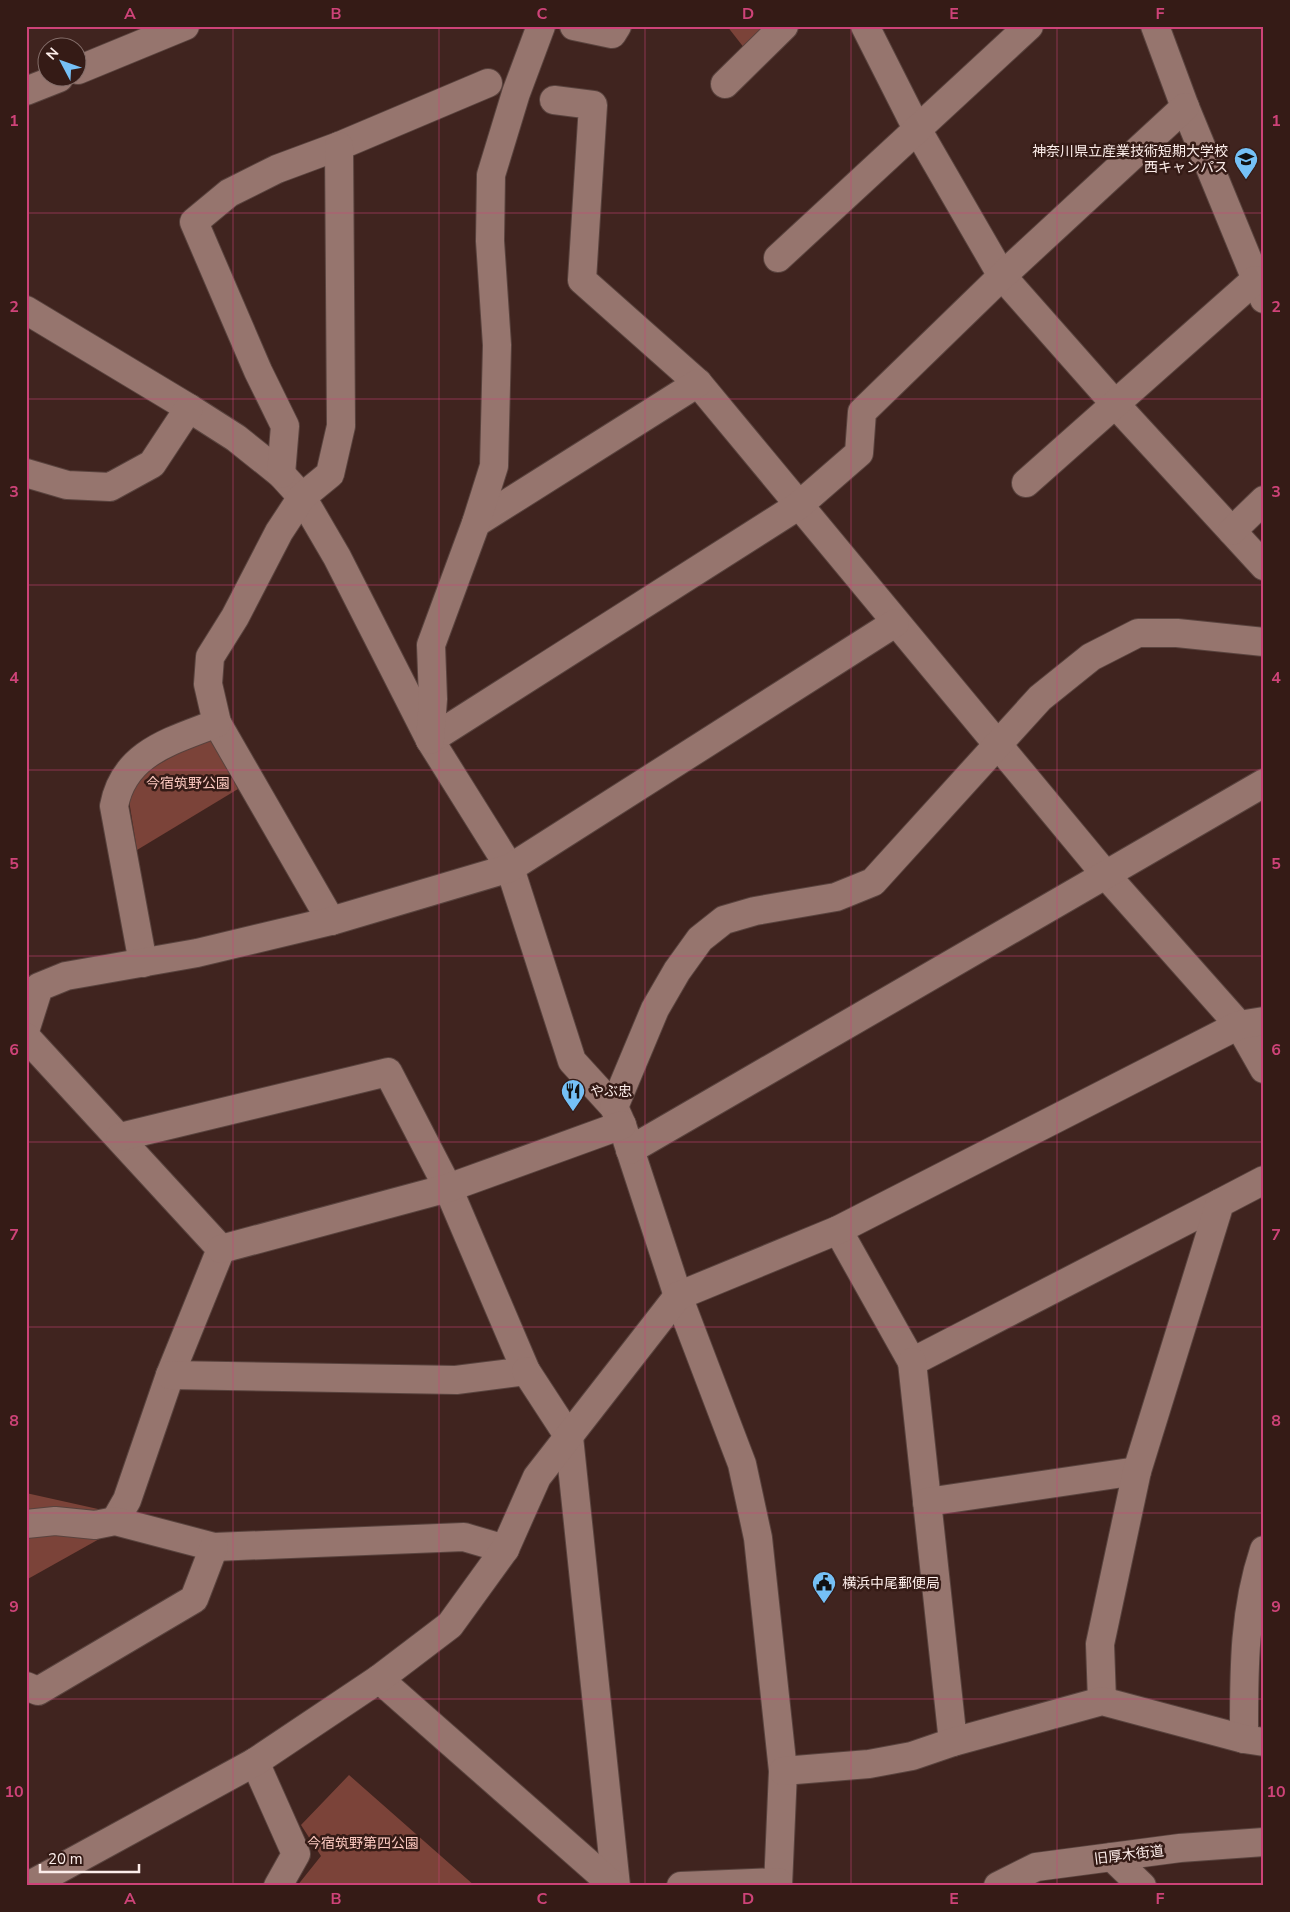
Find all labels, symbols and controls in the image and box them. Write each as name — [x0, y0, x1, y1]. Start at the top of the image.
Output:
text: A — [124, 3, 136, 25]
text: B — [330, 3, 342, 25]
text: C — [537, 3, 548, 25]
text: D — [742, 3, 754, 25]
text: E — [949, 3, 959, 25]
text: F — [1156, 3, 1165, 25]
north arrow — [38, 38, 88, 88]
text: N — [42, 44, 63, 64]
text: 1 — [9, 110, 19, 132]
text: 1 — [1271, 110, 1281, 132]
place label: 神奈川県立産業技術短期大学校 西キャンパス — [1032, 142, 1228, 177]
school or university icon: 神奈川県立産業技術短期大学校 西キャンパス — [1233, 146, 1259, 180]
text: 2 — [9, 296, 19, 318]
text: 2 — [1271, 296, 1281, 318]
text: 3 — [9, 481, 19, 503]
text: 3 — [1271, 481, 1281, 503]
text: 4 — [9, 667, 19, 689]
text: 4 — [1271, 667, 1281, 689]
park label: 今宿筑野公園 — [146, 774, 230, 793]
text: 5 — [9, 853, 19, 875]
text: 5 — [1271, 853, 1281, 875]
text: 6 — [9, 1039, 19, 1061]
text: 6 — [1271, 1039, 1281, 1061]
restaurant icon: やぶ忠 — [560, 1078, 586, 1112]
place label: やぶ忠 — [590, 1082, 632, 1101]
text: 7 — [9, 1224, 19, 1246]
text: 7 — [1271, 1224, 1281, 1246]
text: 8 — [9, 1410, 19, 1432]
text: 8 — [1271, 1410, 1281, 1432]
public building icon: 横浜中尾郵便局 — [811, 1570, 837, 1604]
place label: 横浜中尾郵便局 — [842, 1574, 940, 1593]
text: 9 — [9, 1596, 19, 1618]
text: 9 — [1271, 1596, 1281, 1618]
text: 10 — [4, 1781, 24, 1803]
text: 10 — [1266, 1781, 1286, 1803]
park label: 今宿筑野第四公園 — [307, 1834, 419, 1853]
street label: 旧厚木街道 — [1093, 1841, 1165, 1869]
scale bar — [40, 1842, 139, 1874]
text: 20 m — [48, 1849, 83, 1869]
text: A — [124, 1888, 136, 1910]
text: B — [330, 1888, 342, 1910]
text: C — [537, 1888, 548, 1910]
text: D — [742, 1888, 754, 1910]
text: E — [949, 1888, 959, 1910]
text: F — [1156, 1888, 1165, 1910]

